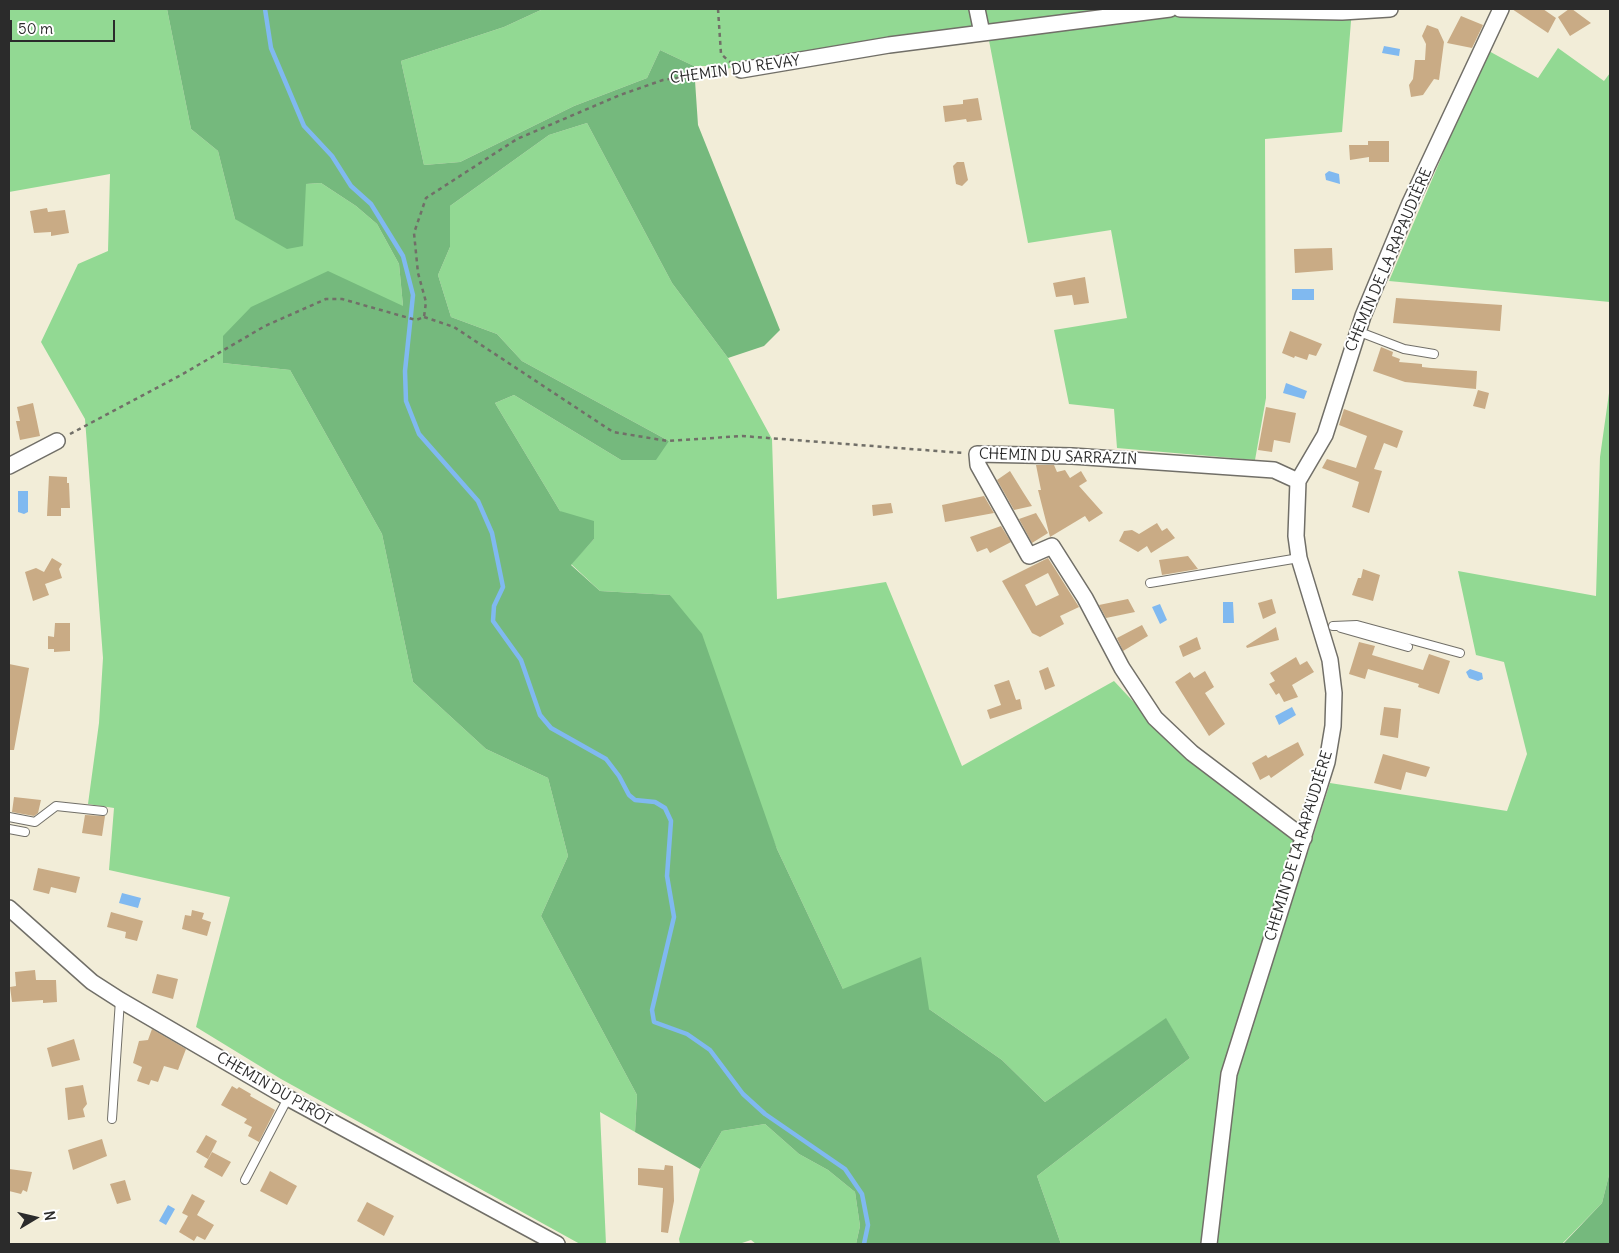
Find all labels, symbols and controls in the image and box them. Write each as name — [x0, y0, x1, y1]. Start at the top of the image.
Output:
scale bar — [12, 10, 118, 42]
text: 50 m — [18, 19, 53, 38]
street label: CHEMIN DU REVAY — [669, 52, 801, 88]
street label: CHEMIN DE LA RAPAUDIÈRE — [1342, 165, 1436, 355]
street label: CHEMIN DU SARRAZIN — [978, 445, 1138, 469]
street label: CHEMIN DE LA RAPAUDIÈRE — [1261, 749, 1337, 943]
street label: CHEMIN DU PIROT — [213, 1049, 335, 1129]
north arrow — [10, 1193, 60, 1243]
text: N — [40, 1209, 59, 1222]

